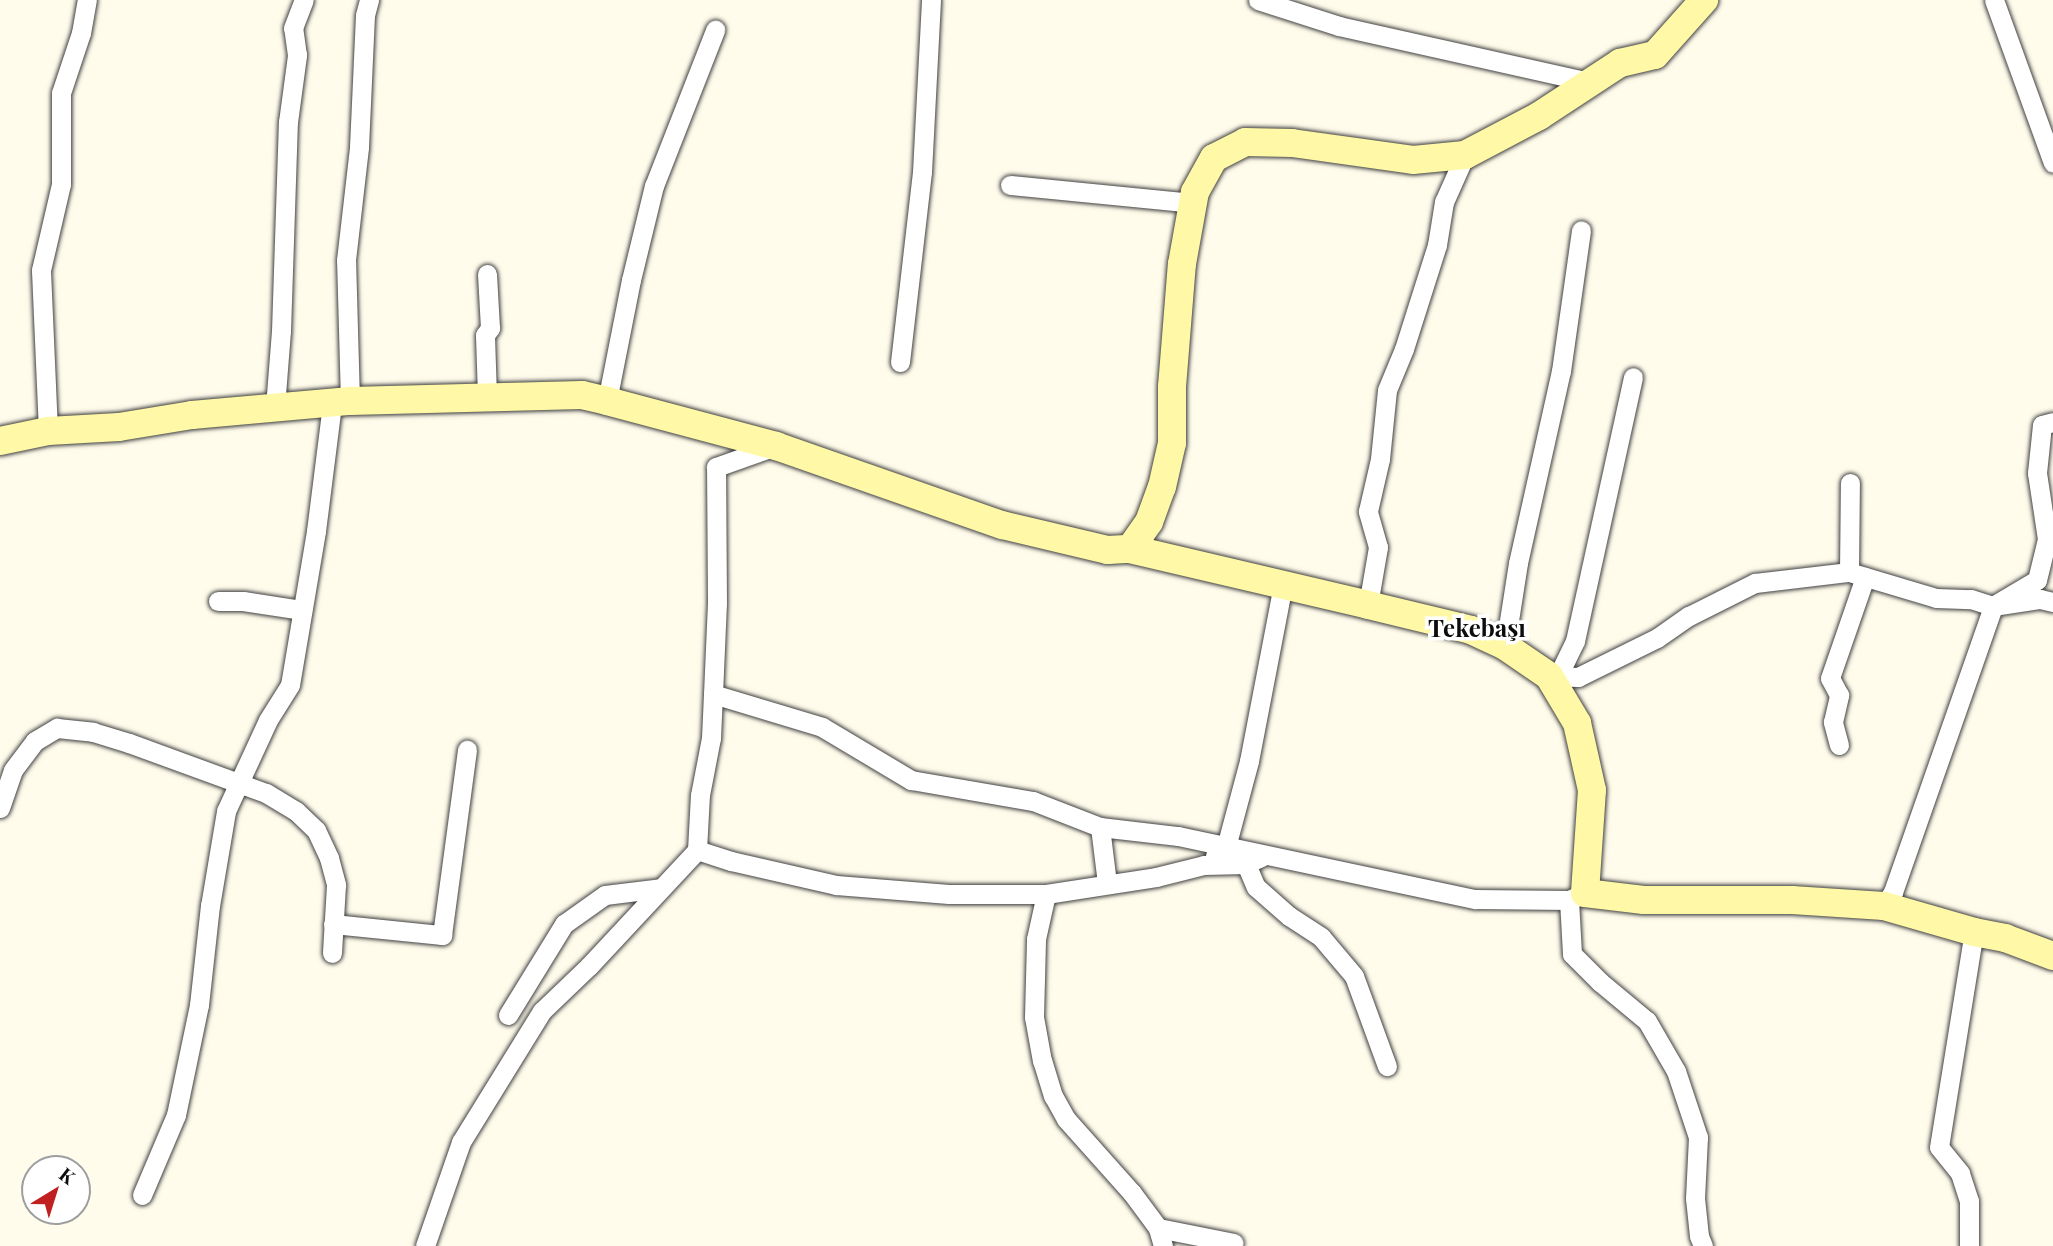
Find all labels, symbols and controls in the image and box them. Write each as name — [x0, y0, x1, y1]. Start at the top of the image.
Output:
district label: Tekebaşı — [1428, 614, 1526, 642]
north arrow — [21, 1155, 91, 1225]
text: K — [54, 1161, 81, 1189]

